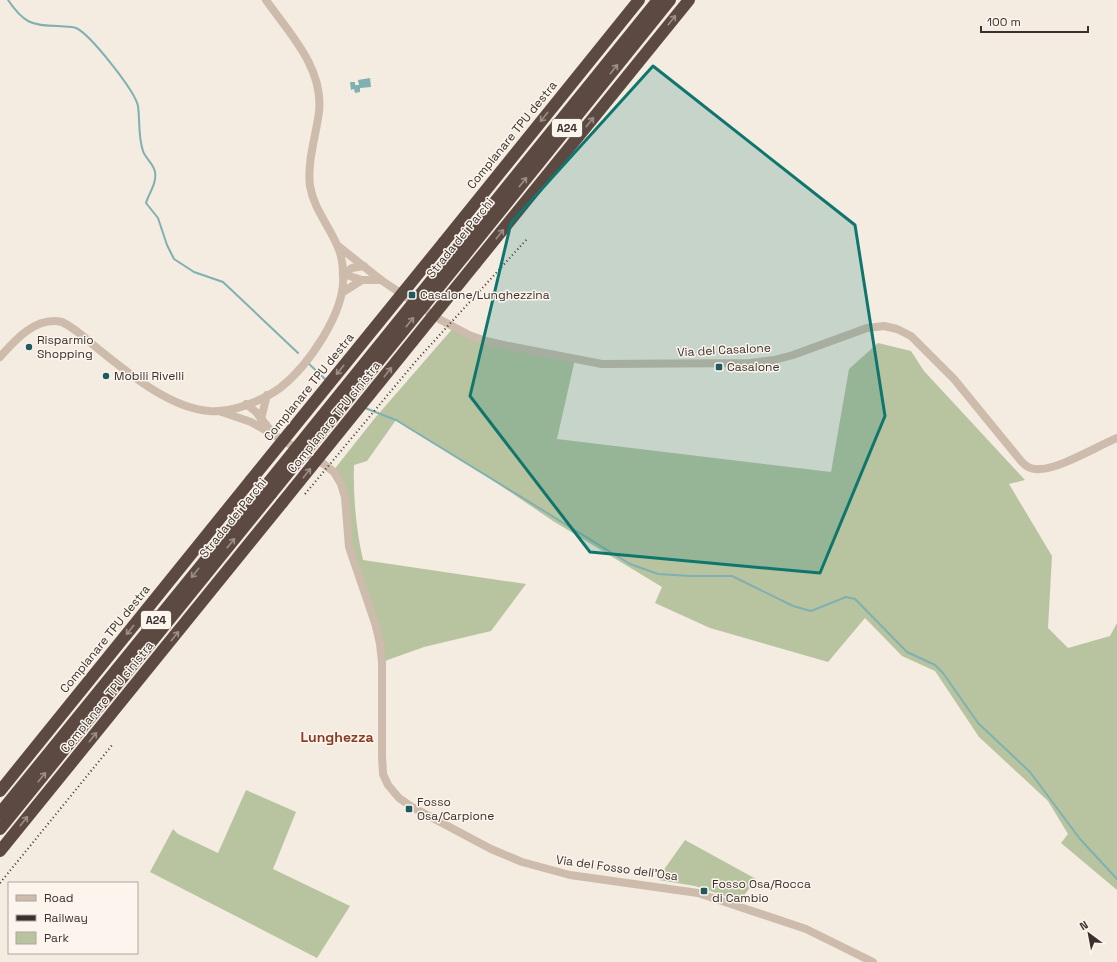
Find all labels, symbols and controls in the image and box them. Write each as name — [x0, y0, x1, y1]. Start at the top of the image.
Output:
scale bar — [981, 8, 1088, 34]
text: 100 m — [987, 14, 1021, 30]
one-way arrow — [668, 15, 676, 26]
one-way arrow — [609, 64, 618, 75]
street label: Complanare TPU destra — [463, 78, 561, 192]
one-way arrow — [539, 112, 548, 123]
one-way arrow — [586, 116, 595, 127]
road number: A24 — [552, 119, 582, 137]
one-way arrow — [519, 176, 528, 187]
street label: Strada dei Parchi — [423, 195, 497, 281]
one-way arrow — [496, 228, 504, 239]
place label: Casalone/Lunghezzina — [420, 287, 550, 303]
marker: Casalone/Lunghezzina — [407, 290, 417, 300]
one-way arrow — [405, 317, 414, 328]
street label: Complanare TPU destra — [260, 330, 358, 444]
place label: Risparmio Shopping — [37, 332, 94, 362]
street label: Via del Casalone — [677, 340, 771, 360]
marker: Risparmio Shopping — [24, 342, 34, 352]
street label: Complanare TPU sinistra — [284, 358, 384, 476]
place label: Casalone — [727, 359, 780, 375]
marker: Casalone — [714, 362, 724, 372]
one-way arrow — [336, 364, 345, 375]
one-way arrow — [384, 366, 393, 377]
place label: Mobili Rivelli — [114, 368, 184, 384]
marker: Mobili Rivelli — [101, 371, 111, 381]
one-way arrow — [302, 467, 311, 478]
street label: Strada dei Parchi — [196, 475, 270, 561]
one-way arrow — [227, 537, 235, 548]
one-way arrow — [191, 567, 199, 578]
street label: Complanare TPU destra — [56, 582, 154, 696]
road number: A24 — [141, 611, 171, 629]
one-way arrow — [126, 625, 135, 635]
one-way arrow — [170, 631, 179, 641]
street label: Complanare TPU sinistra — [57, 638, 157, 756]
district label: Lunghezza — [301, 728, 373, 746]
one-way arrow — [88, 732, 97, 742]
one-way arrow — [38, 772, 47, 782]
place label: Fosso Osa/Carpione — [417, 794, 494, 824]
marker: Fosso Osa/Carpione — [404, 804, 414, 814]
one-way arrow — [20, 815, 29, 826]
street label: Via del Fosso dell'Osa — [555, 852, 679, 884]
place label: Fosso Osa/Rocca di Cambio — [712, 876, 811, 906]
legend — [8, 882, 138, 954]
marker: Fosso Osa/Rocca di Cambio — [699, 886, 709, 896]
text: Road — [44, 890, 73, 906]
text: Railway — [44, 910, 88, 926]
north arrow — [1069, 914, 1109, 954]
text: N — [1077, 918, 1091, 933]
text: Park — [44, 930, 69, 946]

